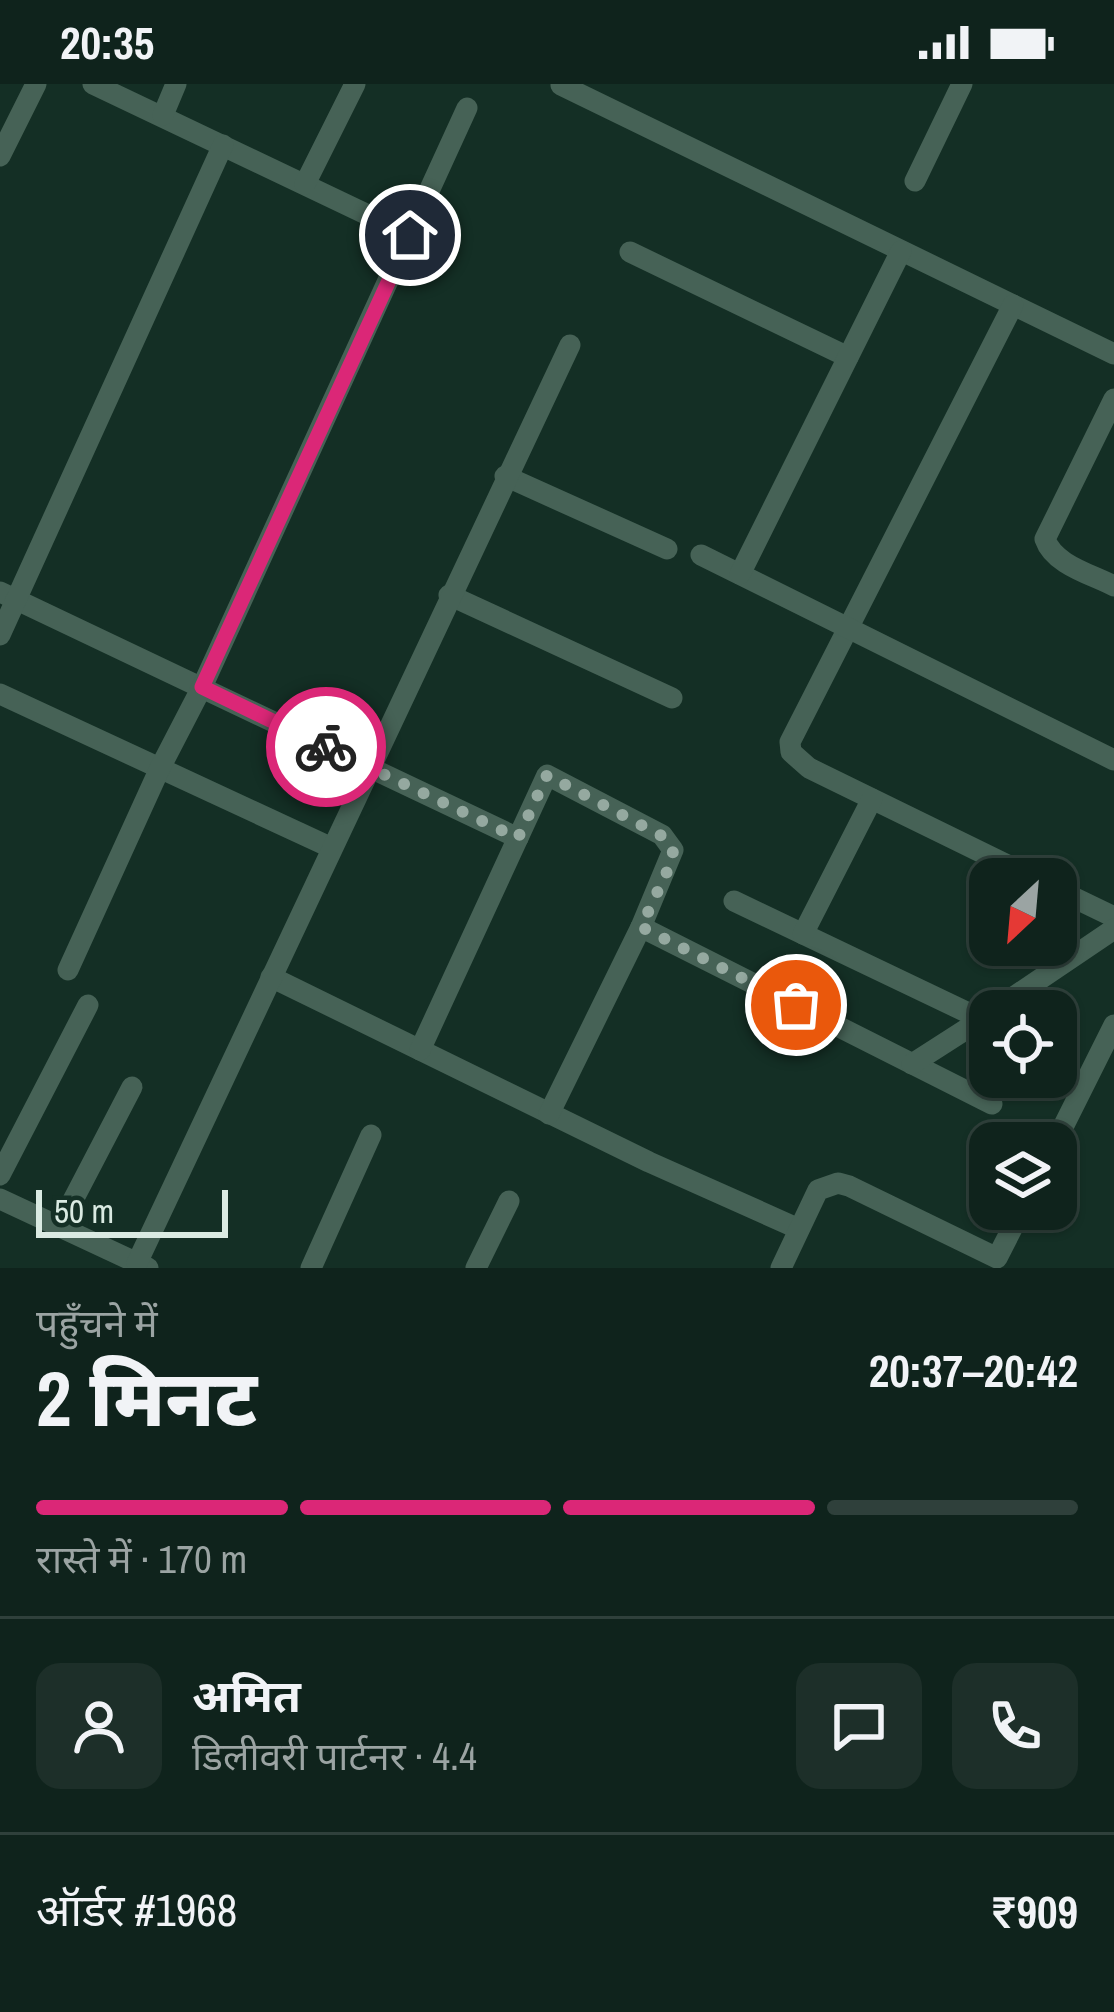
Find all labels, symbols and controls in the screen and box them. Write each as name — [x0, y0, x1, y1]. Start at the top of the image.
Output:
text: 20:35 — [60, 12, 154, 73]
pin — [359, 184, 461, 286]
icon: home — [377, 202, 443, 268]
courier — [266, 687, 386, 807]
icon: bike — [293, 714, 359, 780]
north arrow — [969, 858, 1077, 966]
map controls — [969, 858, 1077, 1230]
pin — [745, 954, 847, 1056]
icon: bag — [763, 972, 829, 1038]
button: locate — [969, 990, 1077, 1098]
button: layers — [969, 1122, 1077, 1230]
scale bar — [36, 1184, 228, 1237]
text: 50 m — [54, 1189, 114, 1233]
text: पहुँचने में — [36, 1297, 158, 1349]
text: 20:37–20:42 — [869, 1340, 1078, 1401]
text: 2 मिनट — [36, 1345, 257, 1450]
text: रास्ते में · 170 m — [36, 1533, 247, 1585]
button: person — [36, 1663, 162, 1789]
button: chat — [796, 1663, 922, 1789]
button: phone — [952, 1663, 1078, 1789]
text: अमित — [192, 1665, 301, 1726]
text: डिलीवरी पार्टनर · 4.4 — [192, 1730, 477, 1782]
text: ऑर्डर #1968 — [36, 1879, 237, 1940]
text: ₹909 — [990, 1881, 1078, 1942]

